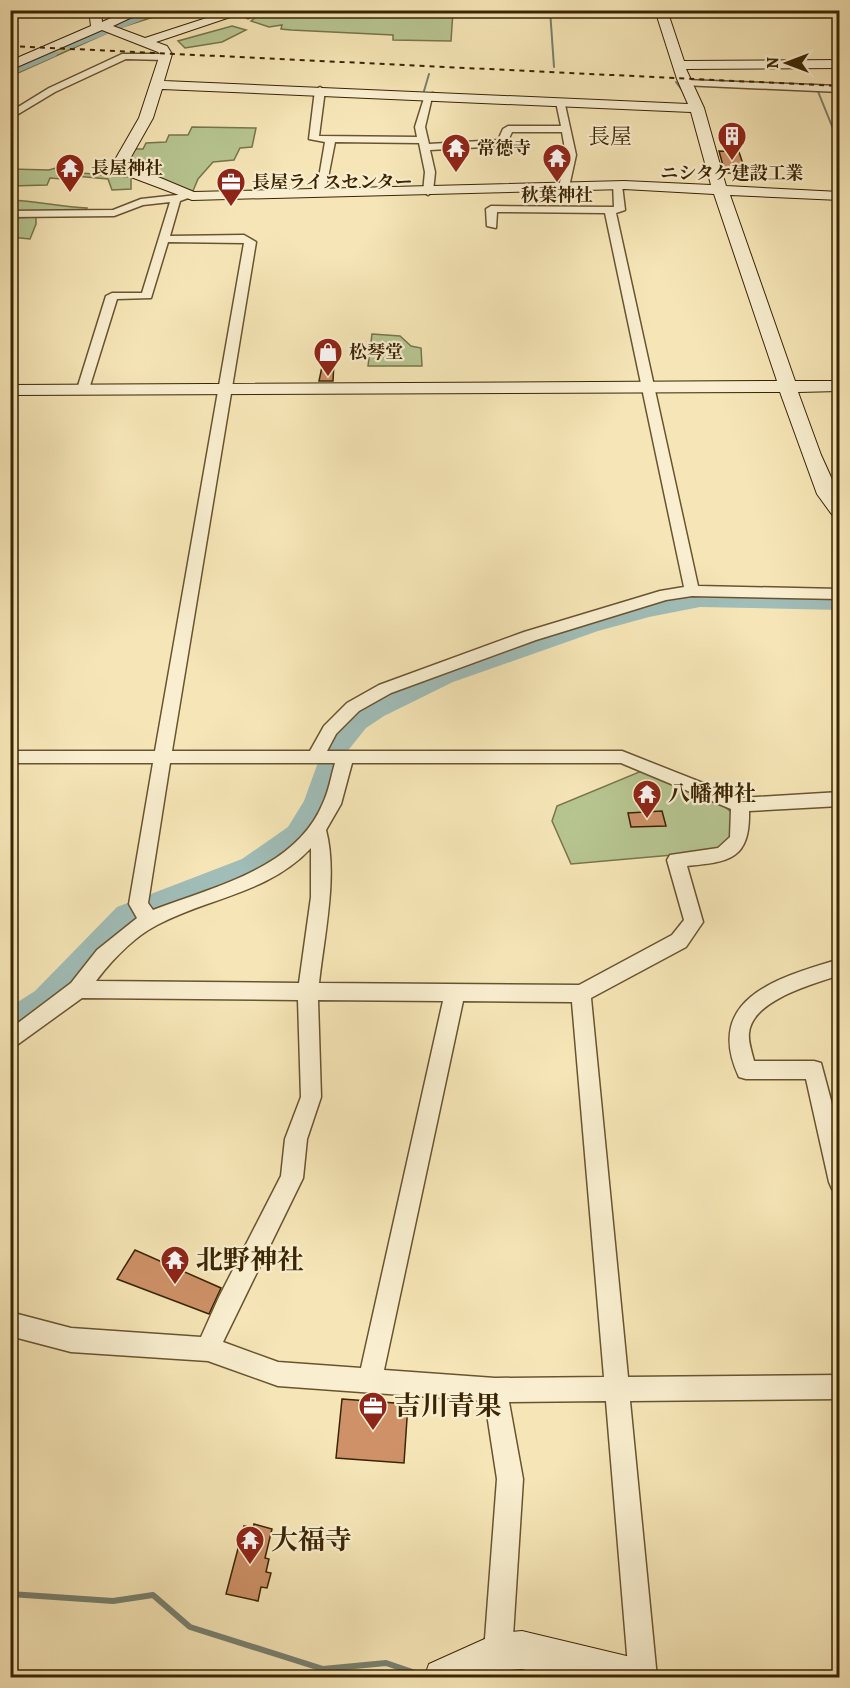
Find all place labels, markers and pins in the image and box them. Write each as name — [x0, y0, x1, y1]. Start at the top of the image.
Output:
building icon: ニシタケ建設工業 — [716, 120, 748, 162]
temple icon: 常徳寺 — [440, 132, 472, 174]
place label: 常徳寺 — [477, 136, 531, 160]
temple icon: 秋葉神社 — [541, 142, 573, 184]
temple icon: 長屋神社 — [54, 152, 86, 194]
place label: 長屋神社 — [91, 156, 163, 180]
place label: ニシタケ建設工業 — [660, 161, 804, 185]
office icon: 長屋ライスセンター — [215, 166, 247, 208]
place label: 長屋ライスセンター — [252, 170, 413, 194]
place label: 秋葉神社 — [521, 183, 593, 207]
shop icon: 松琴堂 — [312, 336, 344, 378]
place label: 松琴堂 — [349, 340, 403, 364]
temple icon: 八幡神社 — [631, 778, 663, 820]
place label: 八幡神社 — [668, 779, 756, 809]
place label: 北野神社 — [196, 1242, 304, 1278]
temple icon: 北野神社 — [159, 1244, 191, 1286]
place label: 吉川青果 — [394, 1388, 502, 1424]
office icon: 吉川青果 — [357, 1390, 389, 1432]
place label: 大福寺 — [271, 1522, 352, 1558]
temple icon: 大福寺 — [234, 1524, 266, 1566]

